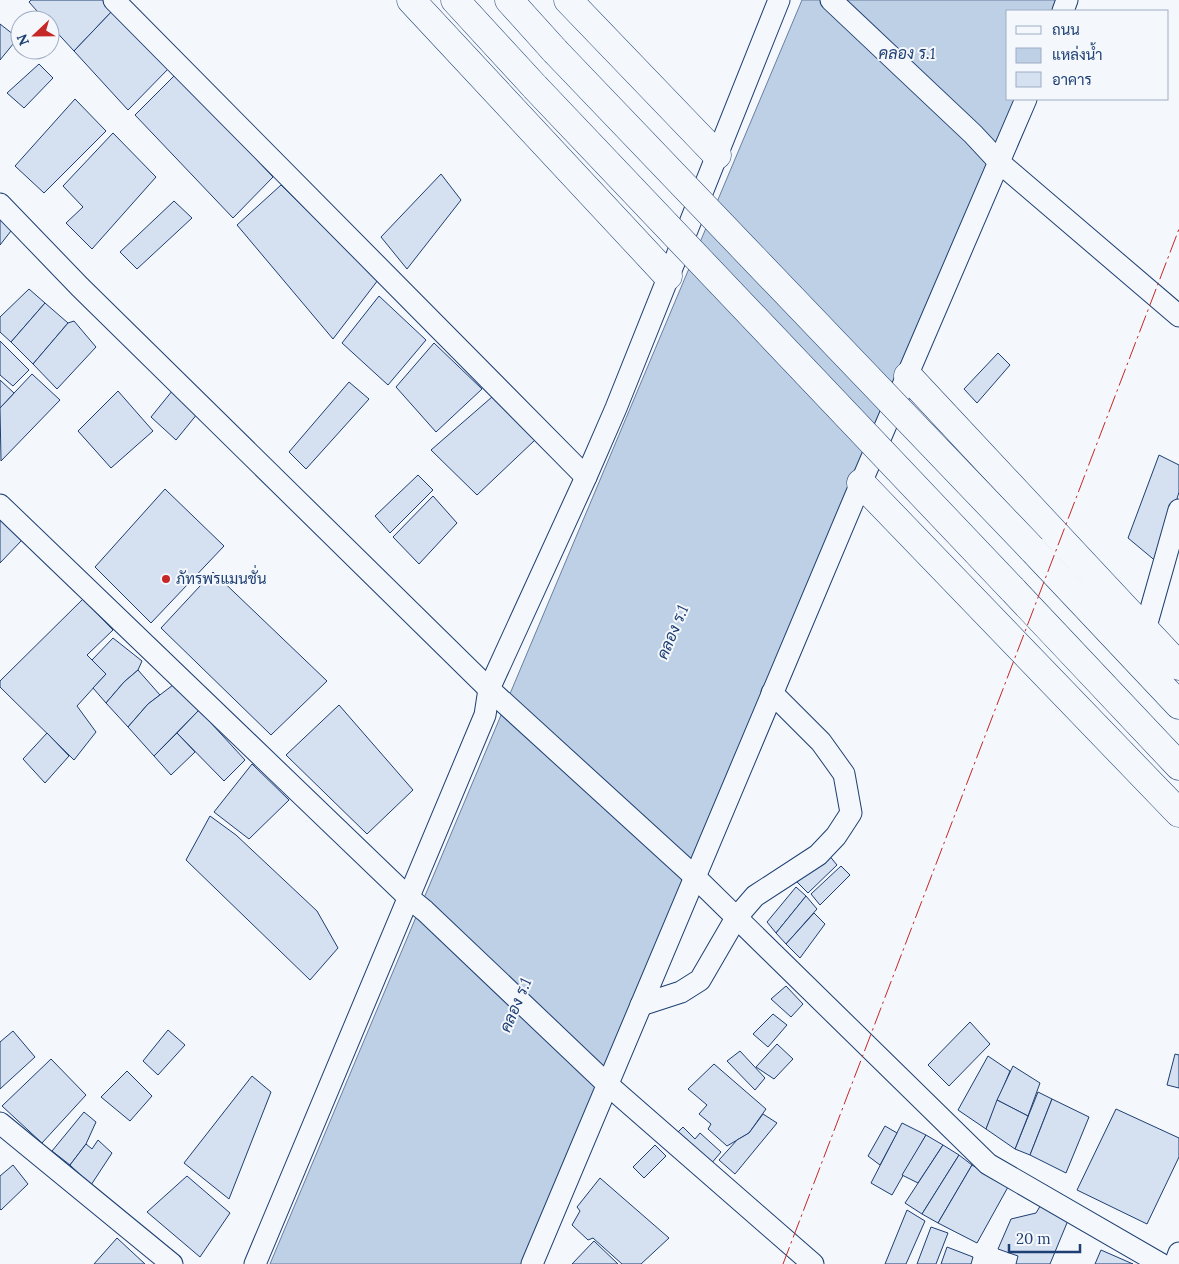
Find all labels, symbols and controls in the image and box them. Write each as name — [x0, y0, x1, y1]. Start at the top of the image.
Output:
north arrow — [10, 10, 60, 60]
legend — [1006, 10, 1169, 100]
text: ถนน — [1052, 20, 1080, 39]
text: N — [13, 31, 33, 48]
text: แหล่งน้ำ — [1052, 42, 1103, 64]
water label: คลอง ร.1 — [879, 43, 935, 63]
text: อาคาร — [1052, 70, 1092, 89]
place label: ภัทรพรแมนชั่น — [176, 564, 267, 588]
marker: ภัทรพรแมนชั่น — [160, 573, 172, 585]
water label: คลอง ร.1 — [652, 602, 692, 662]
water label: คลอง ร.1 — [495, 975, 535, 1035]
scale bar — [1009, 1222, 1080, 1254]
text: 20 m — [1016, 1229, 1051, 1248]

